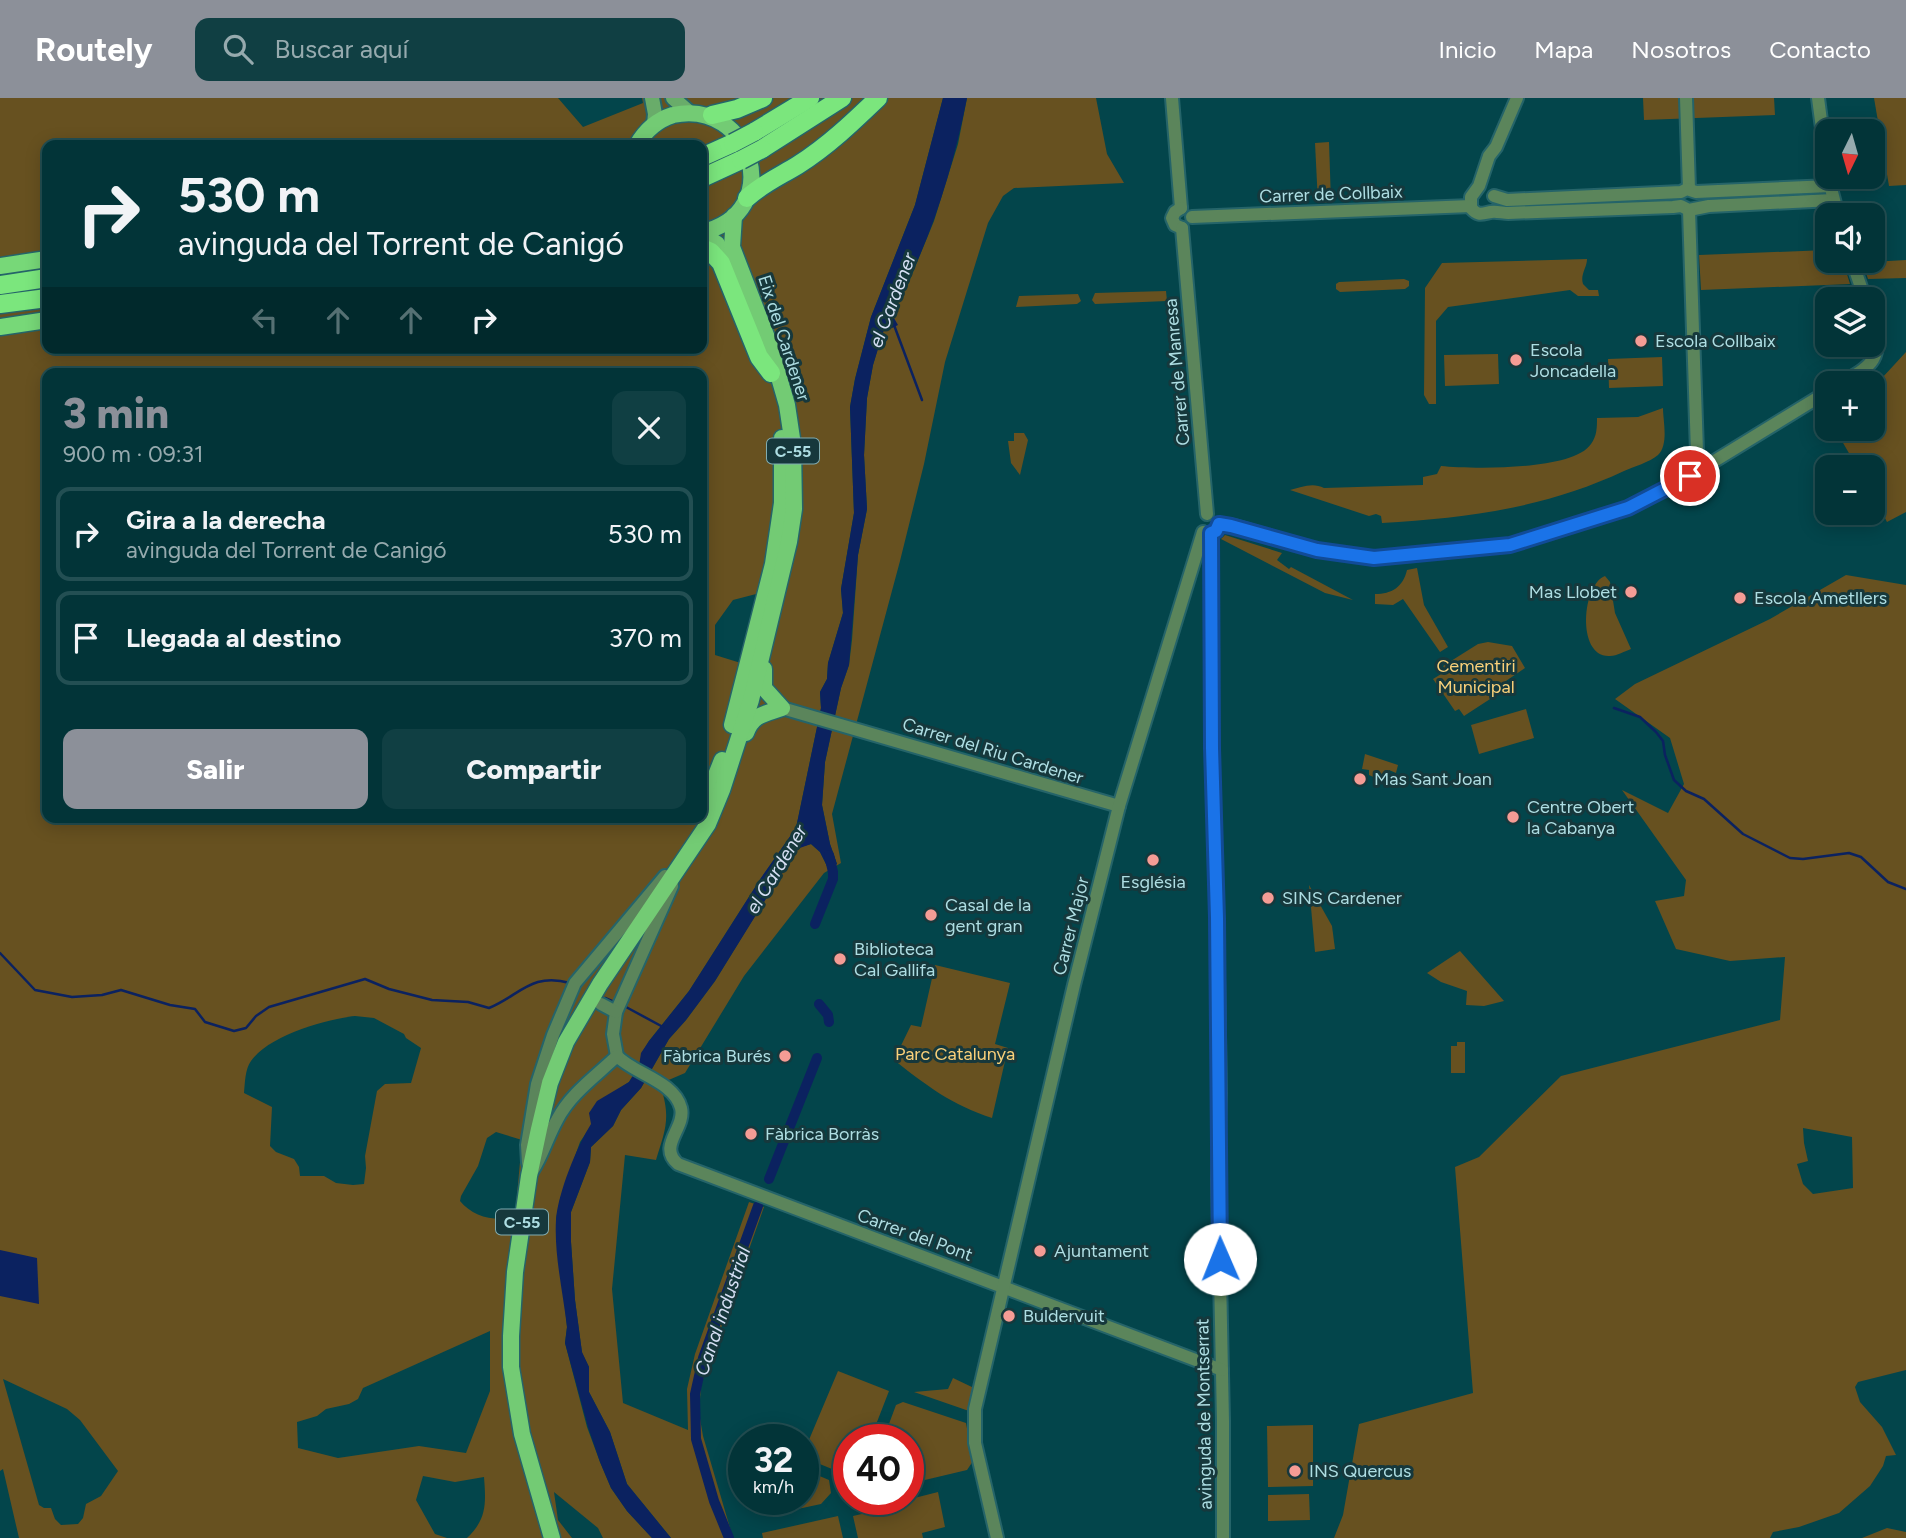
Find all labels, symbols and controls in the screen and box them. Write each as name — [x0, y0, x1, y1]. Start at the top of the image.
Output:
search box — [195, 18, 685, 81]
text: Routely — [35, 30, 153, 69]
icon: search — [219, 30, 257, 68]
text: Buscar aquí — [275, 33, 408, 65]
text: Inicio — [1438, 35, 1496, 64]
text: Mapa — [1534, 35, 1593, 64]
text: Nosotros — [1631, 35, 1731, 64]
text: Contacto — [1769, 35, 1871, 64]
north arrow — [1815, 119, 1885, 189]
map controls — [1815, 119, 1885, 525]
text: 530 m — [178, 165, 320, 224]
icon: right — [63, 168, 154, 259]
street label: Carrer de Collbaix — [1259, 180, 1403, 207]
button: sound — [1815, 203, 1885, 273]
text: avinguda del Torrent de Canigó — [178, 225, 624, 263]
water label: el Cardener — [864, 249, 921, 351]
street label: Eix del Cardener — [753, 272, 815, 404]
button: layers — [1815, 287, 1885, 357]
street label: Carrer de Manresa — [1160, 298, 1194, 446]
icon: left — [246, 301, 284, 339]
icon: ahead — [319, 301, 357, 339]
icon: ahead — [392, 301, 430, 339]
icon: right — [465, 301, 503, 339]
place label: Escola Collbaix — [1655, 330, 1776, 352]
marker: Escola Collbaix — [1633, 333, 1649, 349]
place label: Escola Joncadella — [1530, 339, 1616, 382]
marker: Escola Joncadella — [1508, 352, 1524, 368]
button: + — [1815, 371, 1885, 441]
text: 3 min — [63, 388, 169, 439]
button: close — [612, 391, 686, 465]
road number: C-55 — [767, 438, 819, 464]
text: 900 m · 09:31 — [63, 440, 204, 468]
pin — [1660, 446, 1720, 506]
button: − — [1815, 455, 1885, 525]
icon: arrive — [1671, 457, 1709, 495]
text: Gira a la derecha — [126, 504, 326, 536]
icon: right — [67, 515, 105, 553]
text: 530 m — [608, 518, 682, 550]
text: avinguda del Torrent de Canigó — [126, 536, 447, 564]
place label: Mas Llobet — [1529, 581, 1617, 603]
marker: Mas Llobet — [1623, 584, 1639, 600]
place label: Escola Ametllers — [1754, 587, 1887, 609]
marker: Escola Ametllers — [1732, 590, 1748, 606]
icon: arrive — [67, 619, 105, 657]
text: Llegada al destino — [126, 622, 341, 654]
text: 370 m — [609, 622, 682, 654]
park label: Cementiri Municipal — [1436, 655, 1516, 698]
street label: Carrer del Riu Cardener — [900, 713, 1086, 789]
button: Salir — [63, 729, 368, 809]
button: Compartir — [382, 729, 686, 809]
place label: Mas Sant Joan — [1374, 768, 1492, 790]
marker: Mas Sant Joan — [1352, 771, 1368, 787]
place label: Centre Obert la Cabanya — [1527, 796, 1634, 839]
marker: Centre Obert la Cabanya — [1505, 809, 1521, 825]
water label: el Cardener — [741, 820, 812, 918]
marker: Església — [1145, 852, 1161, 868]
place label: Església — [1120, 871, 1186, 893]
street label: Carrer Major — [1048, 875, 1094, 977]
place label: SINS Cardener — [1282, 887, 1402, 909]
marker: SINS Cardener — [1260, 890, 1276, 906]
place label: Casal de la gent gran — [945, 894, 1031, 937]
marker: Casal de la gent gran — [923, 907, 939, 923]
place label: Biblioteca Cal Gallifa — [854, 938, 935, 981]
marker: Biblioteca Cal Gallifa — [832, 951, 848, 967]
park label: Parc Catalunya — [895, 1043, 1015, 1065]
place label: Fàbrica Burés — [663, 1045, 771, 1067]
marker: Fàbrica Burés — [777, 1048, 793, 1064]
place label: Fàbrica Borràs — [765, 1123, 879, 1145]
marker: Fàbrica Borràs — [743, 1126, 759, 1142]
street label: Carrer del Pont — [854, 1204, 976, 1266]
road number: C-55 — [496, 1210, 548, 1234]
position arrow — [1183, 1222, 1257, 1296]
place label: Ajuntament — [1054, 1240, 1149, 1262]
water label: Canal industrial — [690, 1243, 756, 1379]
marker: Ajuntament — [1032, 1243, 1048, 1259]
place label: Buldervuit — [1023, 1305, 1105, 1327]
marker: Buldervuit — [1001, 1308, 1017, 1324]
street label: avinguda de Montserrat — [1191, 1318, 1217, 1510]
speed limit sign: 40 — [833, 1424, 924, 1515]
text: 32 — [754, 1439, 793, 1481]
place label: INS Quercus — [1309, 1460, 1411, 1482]
marker: INS Quercus — [1287, 1463, 1303, 1479]
text: km/h — [753, 1476, 794, 1498]

